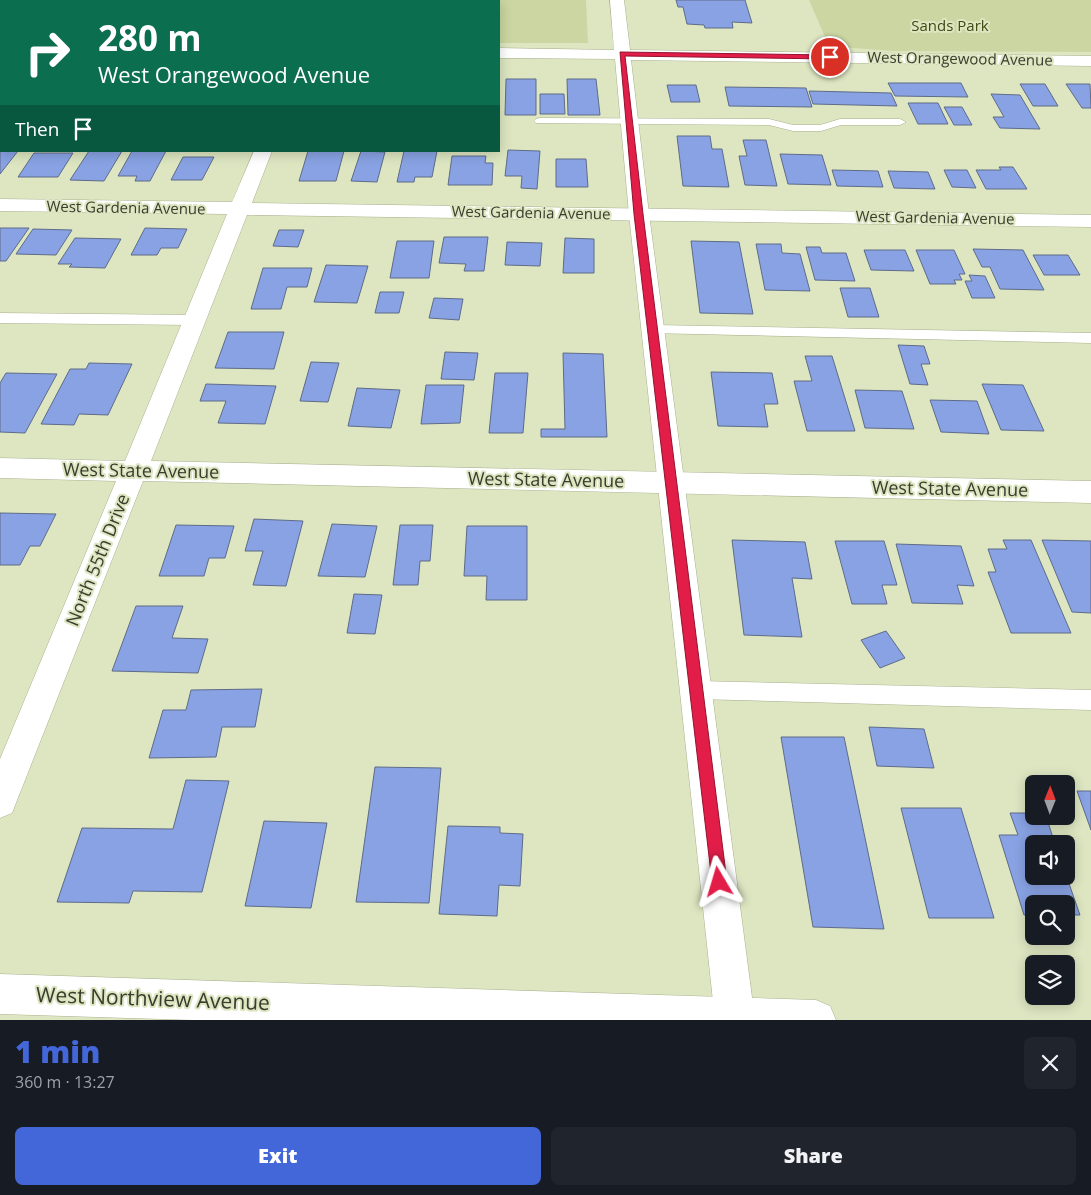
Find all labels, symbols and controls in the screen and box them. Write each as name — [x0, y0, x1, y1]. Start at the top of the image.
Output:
text: 280 m — [98, 14, 202, 61]
park label: Sands Park — [911, 15, 989, 35]
icon: right — [15, 20, 80, 85]
pin — [809, 36, 851, 78]
icon: arrive — [816, 43, 844, 71]
street label: West Orangewood Avenue — [867, 46, 1053, 70]
text: West Orangewood Avenue — [98, 59, 370, 89]
icon: arrive — [69, 115, 97, 143]
text: Then — [15, 116, 59, 142]
street label: West Gardenia Avenue — [46, 196, 206, 218]
street label: West Gardenia Avenue — [451, 201, 611, 223]
street label: West Gardenia Avenue — [855, 206, 1015, 228]
street label: West State Avenue — [63, 457, 219, 483]
street label: West State Avenue — [468, 466, 624, 492]
street label: West State Avenue — [872, 475, 1028, 501]
street label: North 55th Drive — [60, 490, 135, 629]
north arrow — [1025, 775, 1075, 825]
map controls — [1025, 775, 1075, 1005]
button: sound — [1025, 835, 1075, 885]
position arrow — [692, 855, 744, 907]
button: search — [1025, 895, 1075, 945]
button: layers — [1025, 955, 1075, 1005]
street label: West Northview Avenue — [36, 980, 270, 1016]
text: 1 min — [15, 1031, 100, 1072]
button: close — [1024, 1037, 1076, 1089]
text: 360 m · 13:27 — [15, 1071, 115, 1093]
button: Exit — [15, 1127, 541, 1185]
button: Share — [551, 1127, 1076, 1185]

